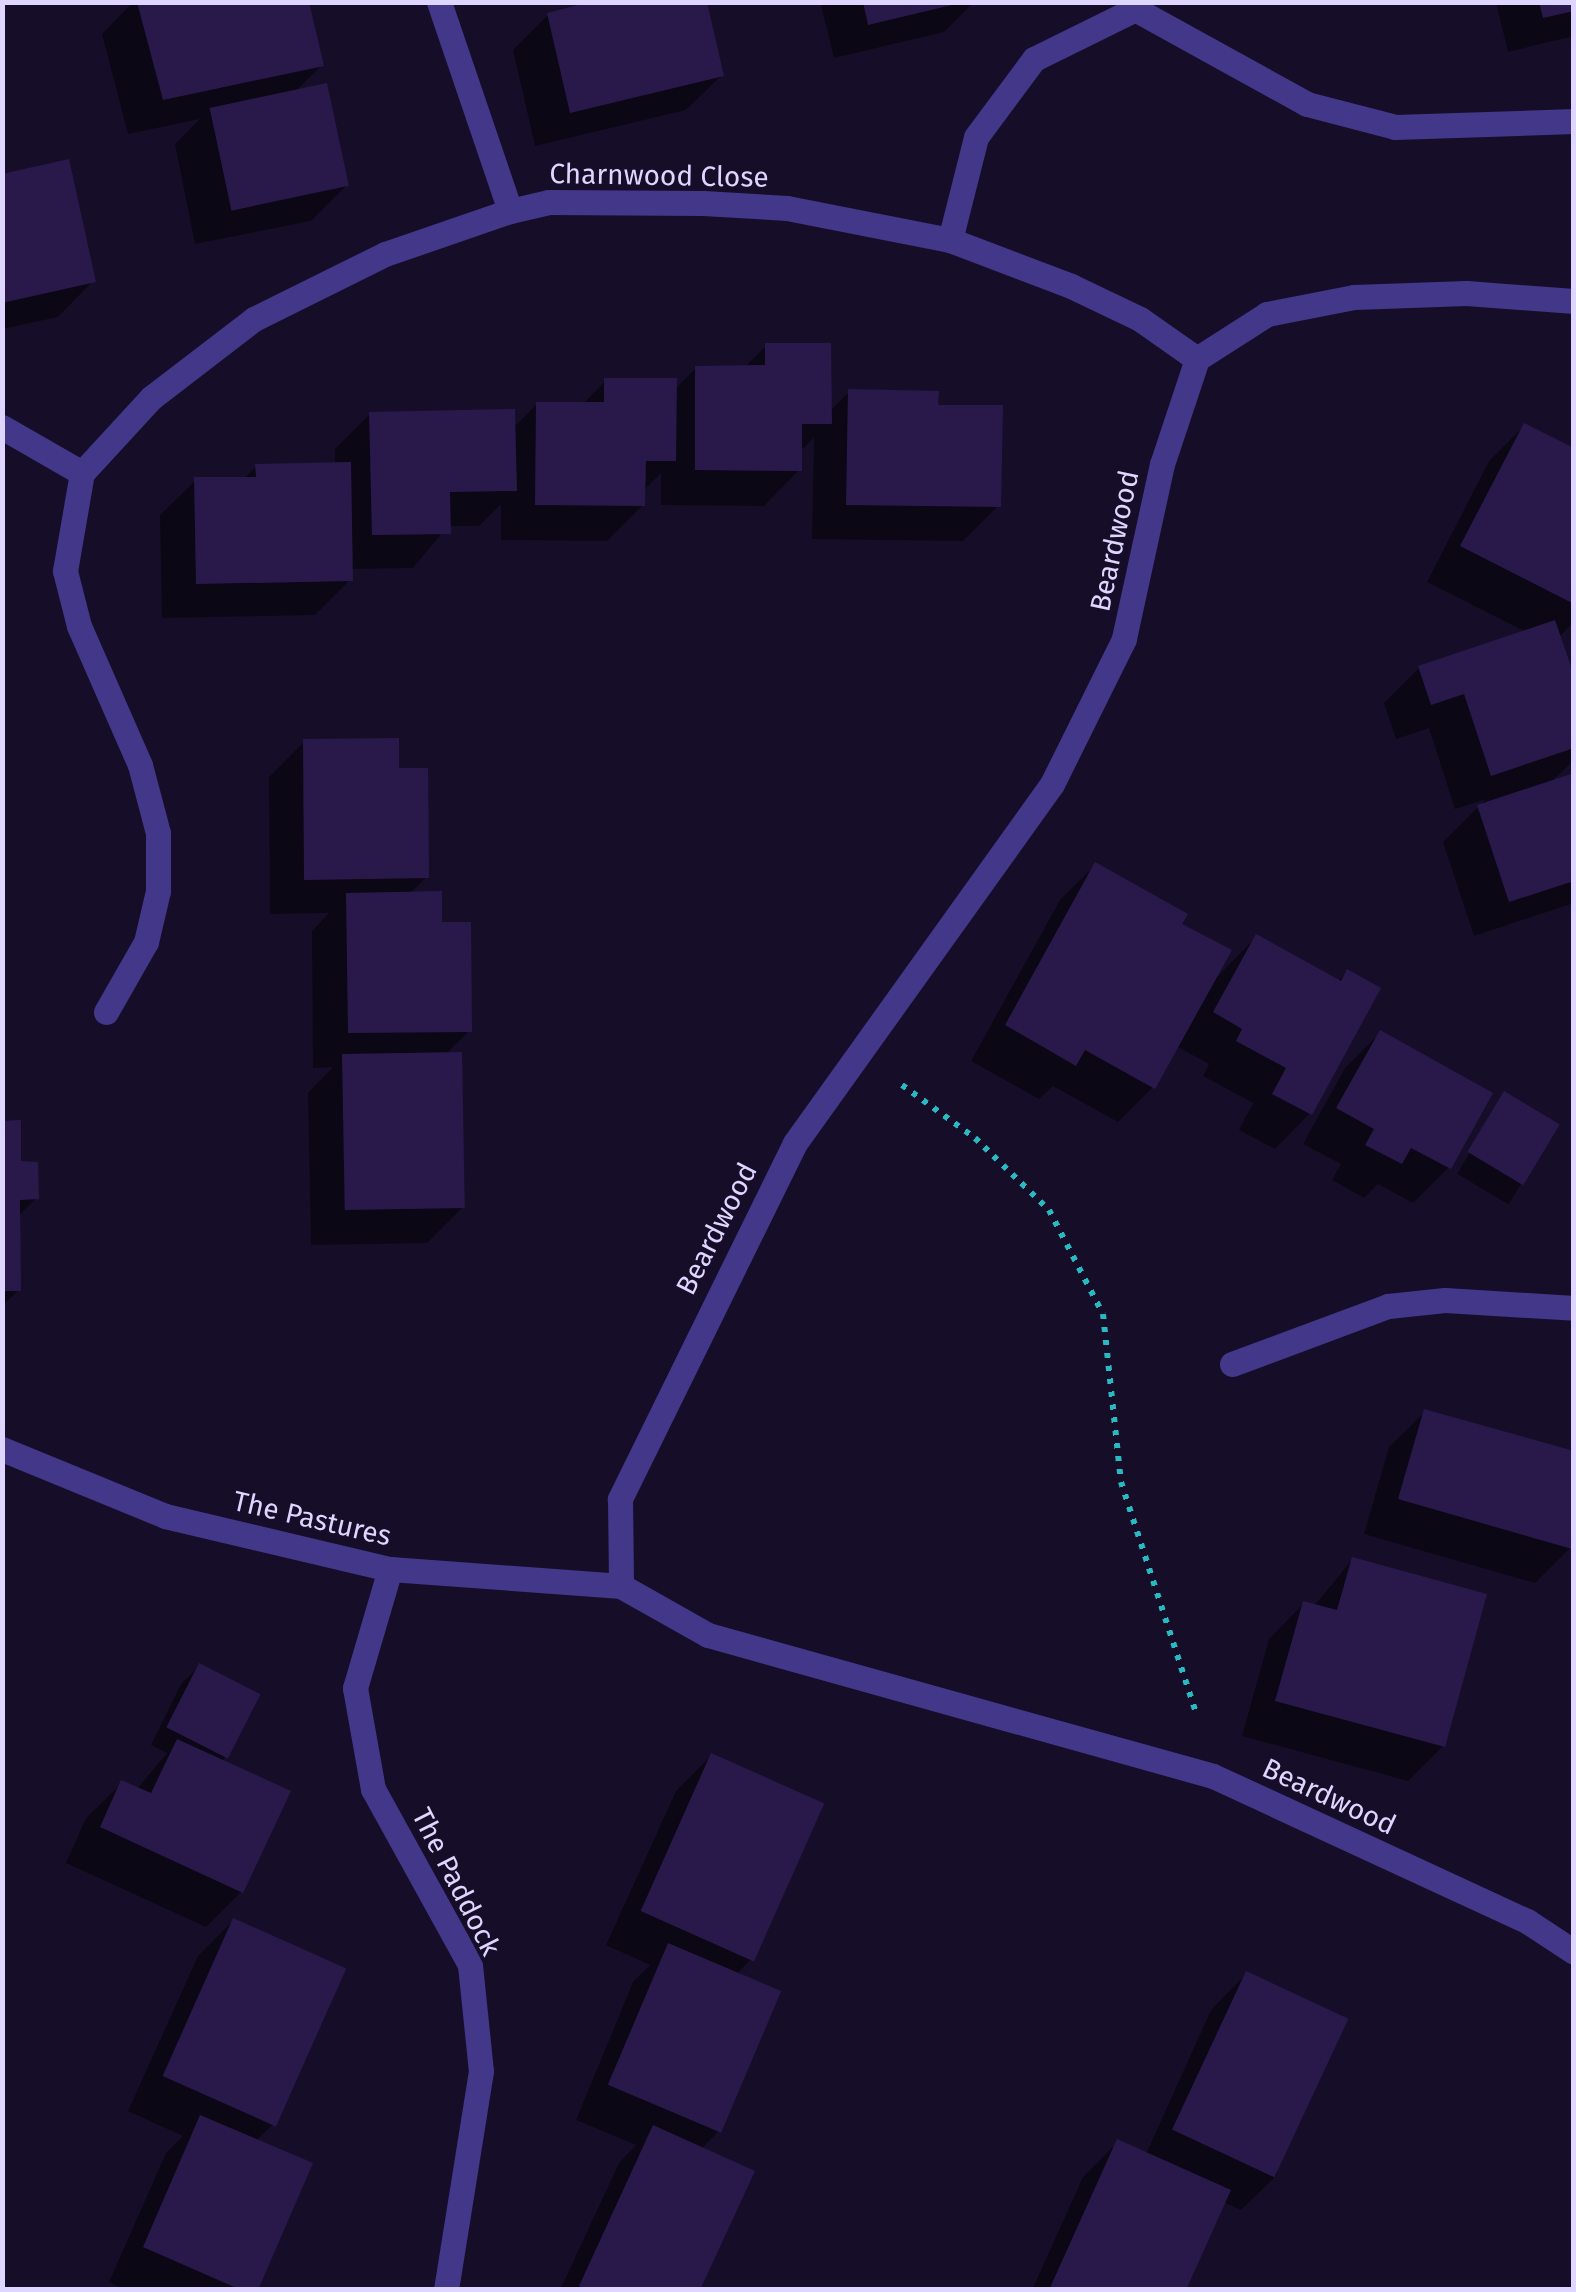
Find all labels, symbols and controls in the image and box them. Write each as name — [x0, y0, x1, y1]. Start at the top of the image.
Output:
street label: Charnwood Close — [549, 157, 769, 195]
street label: Beardwood — [1084, 467, 1146, 615]
street label: Beardwood — [669, 1157, 765, 1301]
street label: The Pastures — [230, 1485, 394, 1553]
street label: Beardwood — [1257, 1751, 1401, 1843]
street label: The Paddock — [404, 1803, 508, 1961]

